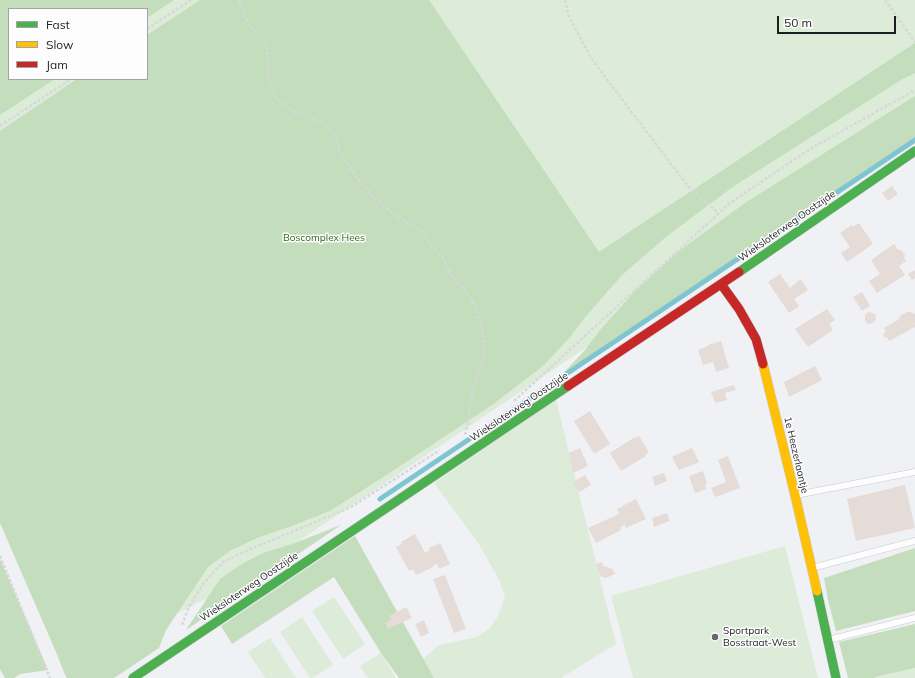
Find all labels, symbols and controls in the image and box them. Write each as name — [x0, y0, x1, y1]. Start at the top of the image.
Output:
legend — [8, 8, 148, 80]
scale bar — [779, 8, 898, 34]
text: 50 m — [784, 15, 812, 30]
text: Fast — [46, 17, 70, 32]
text: Slow — [46, 37, 74, 52]
text: Jam — [46, 57, 68, 72]
street label: Wieksloterweg Oostzijde — [736, 188, 838, 264]
park label: Boscomplex Hees — [283, 232, 365, 244]
street label: Wieksloterweg Oostzijde — [468, 370, 570, 444]
street label: 1e Heezerlaantje — [781, 416, 811, 494]
street label: Wieksloterweg Oostzijde — [198, 550, 300, 624]
place label: Sportpark Bosstraat-West — [723, 625, 796, 648]
marker: Sportpark Bosstraat-West — [710, 632, 720, 642]

